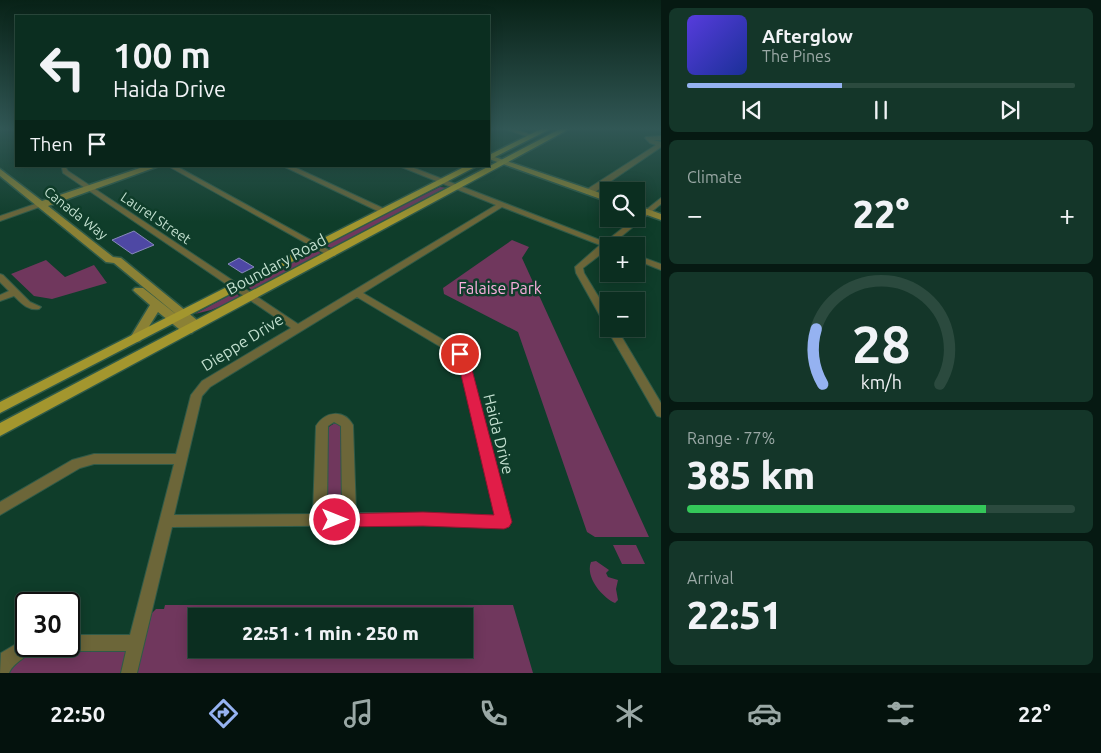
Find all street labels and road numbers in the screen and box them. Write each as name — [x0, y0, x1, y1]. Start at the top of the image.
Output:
street label: Canada Way — [41, 183, 111, 243]
street label: Laurel Street — [118, 189, 195, 248]
street label: Boundary Road — [223, 230, 329, 298]
street label: Dieppe Drive — [198, 310, 286, 374]
street label: Haida Drive — [480, 392, 518, 476]

